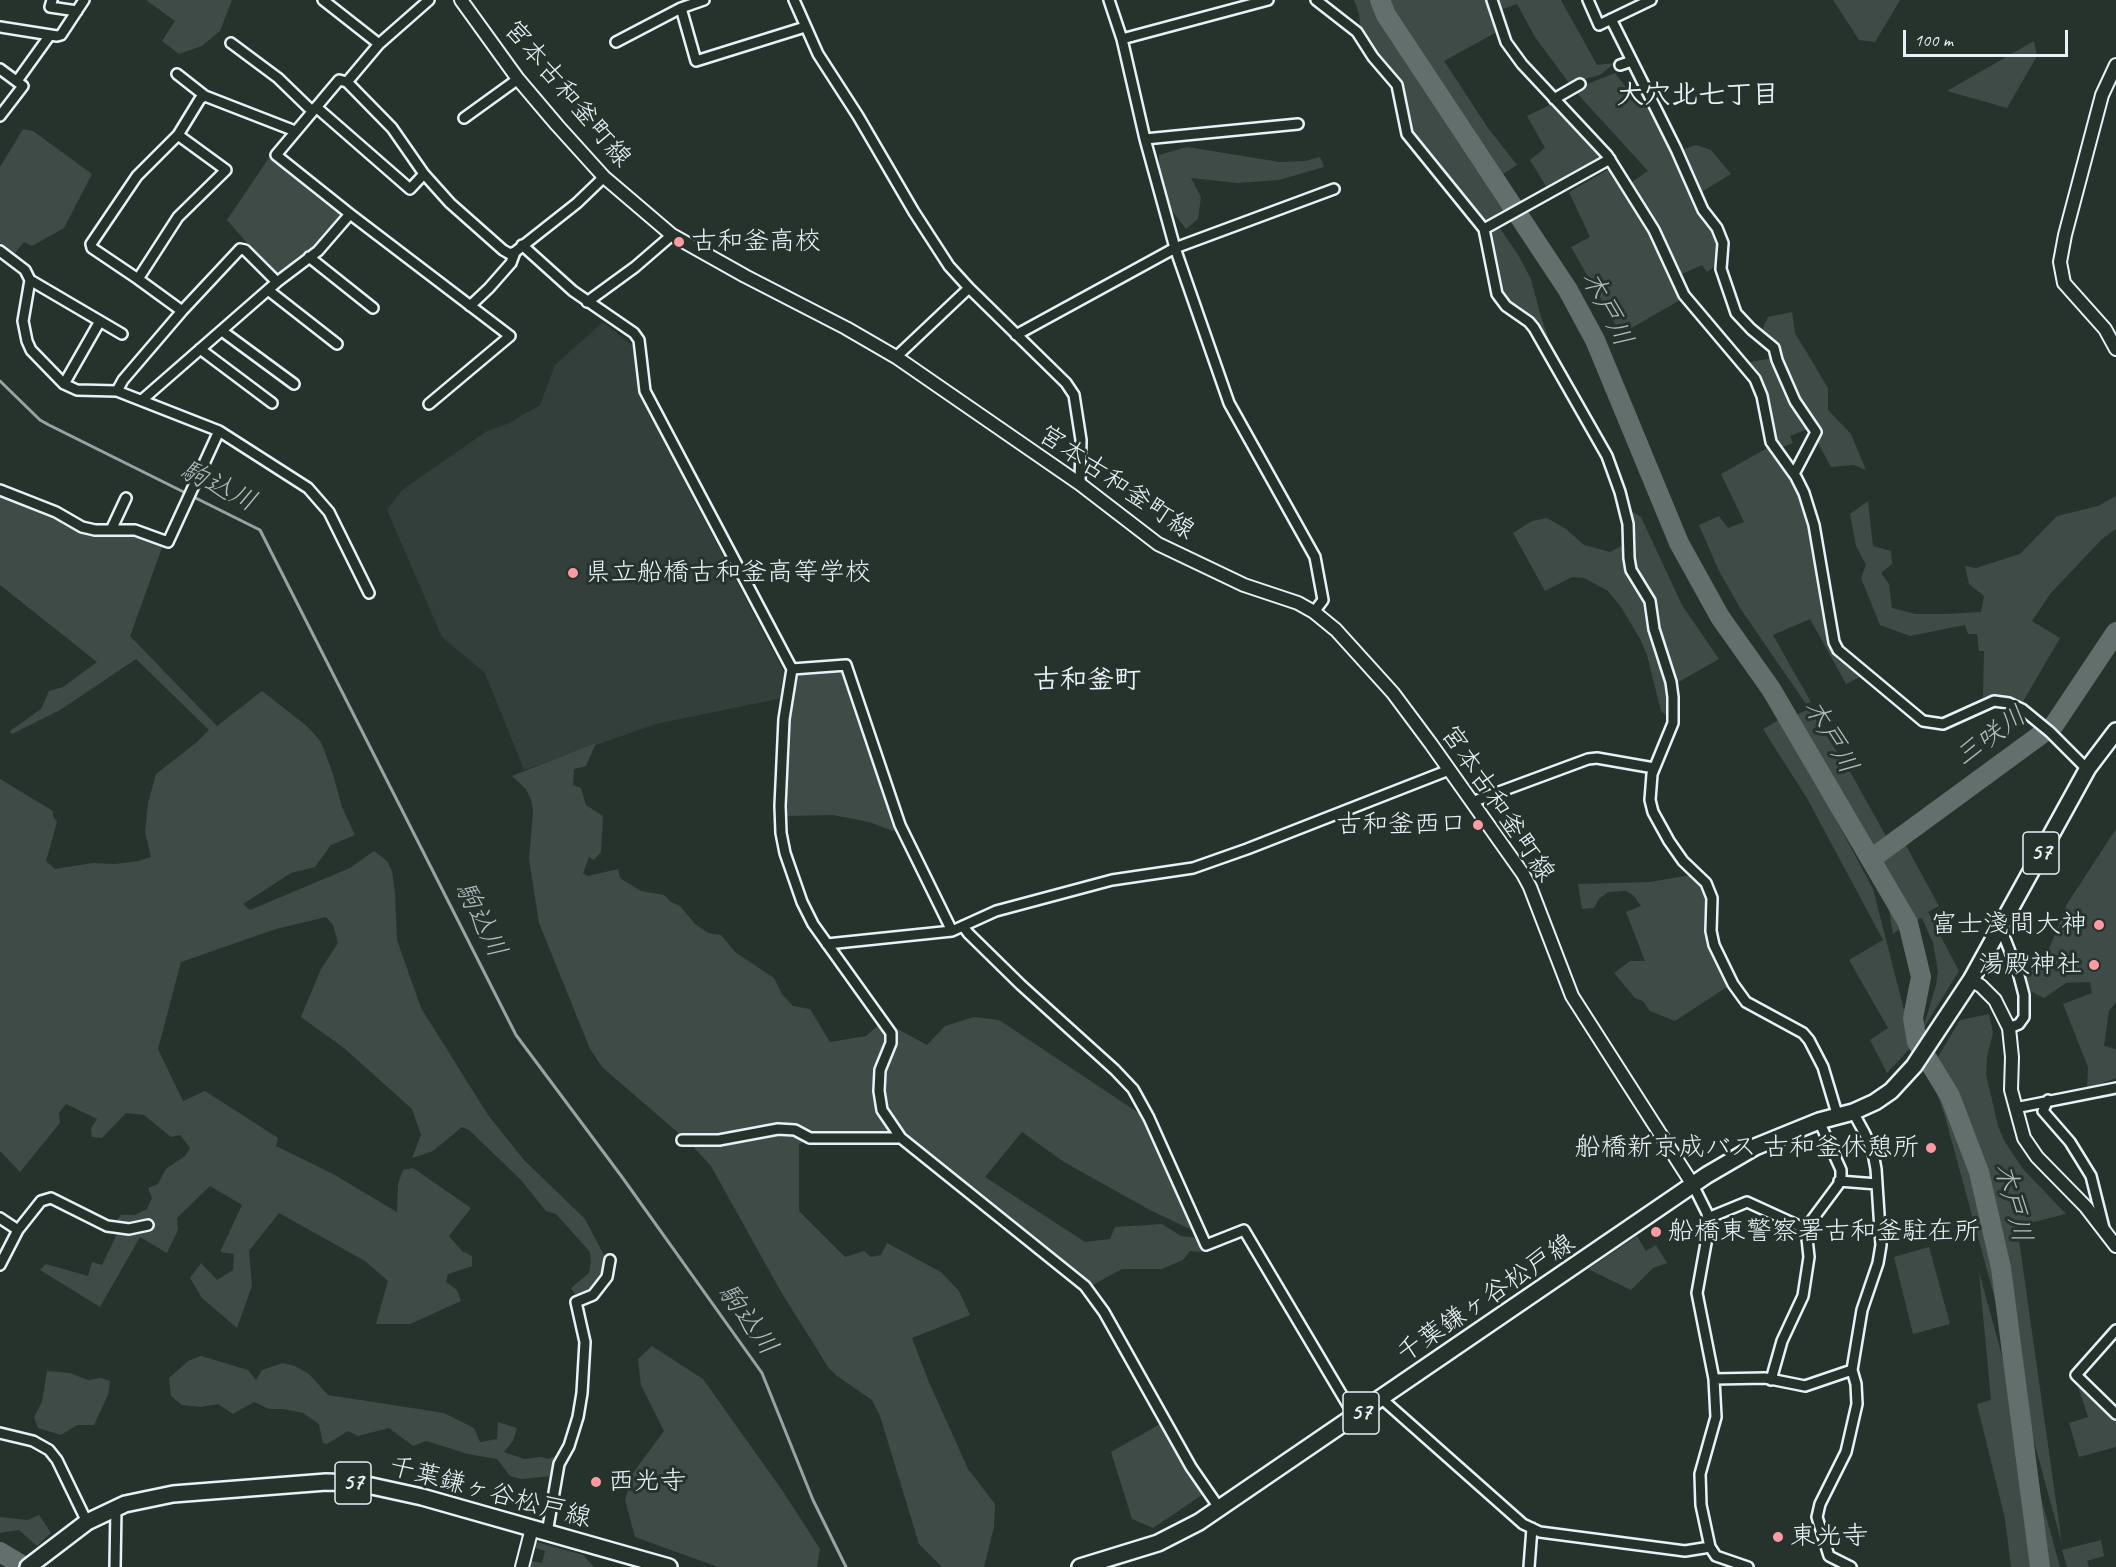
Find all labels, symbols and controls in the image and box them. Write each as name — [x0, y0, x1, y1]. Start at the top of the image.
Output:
street label: 宮本古和釜町線 — [497, 14, 637, 174]
scale bar — [1906, 18, 2071, 56]
text: 100 m — [1914, 29, 1953, 51]
district label: 大穴北七丁目 — [1617, 80, 1779, 112]
place label: 古和釜高校 — [691, 226, 821, 258]
marker: 古和釜高校 — [672, 235, 686, 249]
water label: 木戸川 — [1573, 266, 1639, 352]
street label: 宮本古和釜町線 — [1032, 419, 1200, 547]
water label: 駒込川 — [174, 455, 262, 519]
place label: 県立船橋古和釜高等学校 — [585, 557, 871, 589]
marker: 県立船橋古和釜高等学校 — [566, 566, 580, 580]
district label: 古和釜町 — [1033, 665, 1141, 697]
water label: 木戸川 — [1796, 694, 1864, 780]
water label: 三咲川 — [1949, 700, 2033, 774]
street label: 宮本古和釜町線 — [1433, 720, 1561, 888]
place label: 古和釜西口 — [1336, 809, 1466, 841]
marker: 古和釜西口 — [1471, 818, 1485, 832]
road number: 57 — [2023, 832, 2059, 874]
water label: 駒込川 — [447, 877, 513, 963]
place label: 富士淺間大神 — [1931, 909, 2087, 941]
marker: 富士淺間大神 — [2092, 918, 2106, 932]
place label: 湯殿神社 — [1978, 949, 2082, 981]
marker: 湯殿神社 — [2087, 958, 2101, 972]
place label: 船橋新京成バス 古和釜休憩所 — [1575, 1132, 1919, 1164]
marker: 船橋新京成バス 古和釜休憩所 — [1924, 1141, 1938, 1155]
water label: 木戸川 — [1986, 1160, 2038, 1246]
place label: 船橋東警察署古和釜駐在所 — [1668, 1216, 1980, 1248]
marker: 船橋東警察署古和釜駐在所 — [1649, 1225, 1663, 1239]
street label: 千葉鎌ヶ谷松戸線 — [1391, 1228, 1581, 1370]
water label: 駒込川 — [710, 1278, 784, 1362]
road number: 57 — [1343, 1392, 1379, 1434]
street label: 千葉鎌ヶ谷松戸線 — [386, 1451, 594, 1535]
road number: 57 — [335, 1462, 371, 1504]
place label: 西光寺 — [608, 1466, 686, 1498]
marker: 西光寺 — [589, 1475, 603, 1489]
place label: 東光寺 — [1790, 1521, 1868, 1553]
marker: 東光寺 — [1771, 1530, 1785, 1544]

